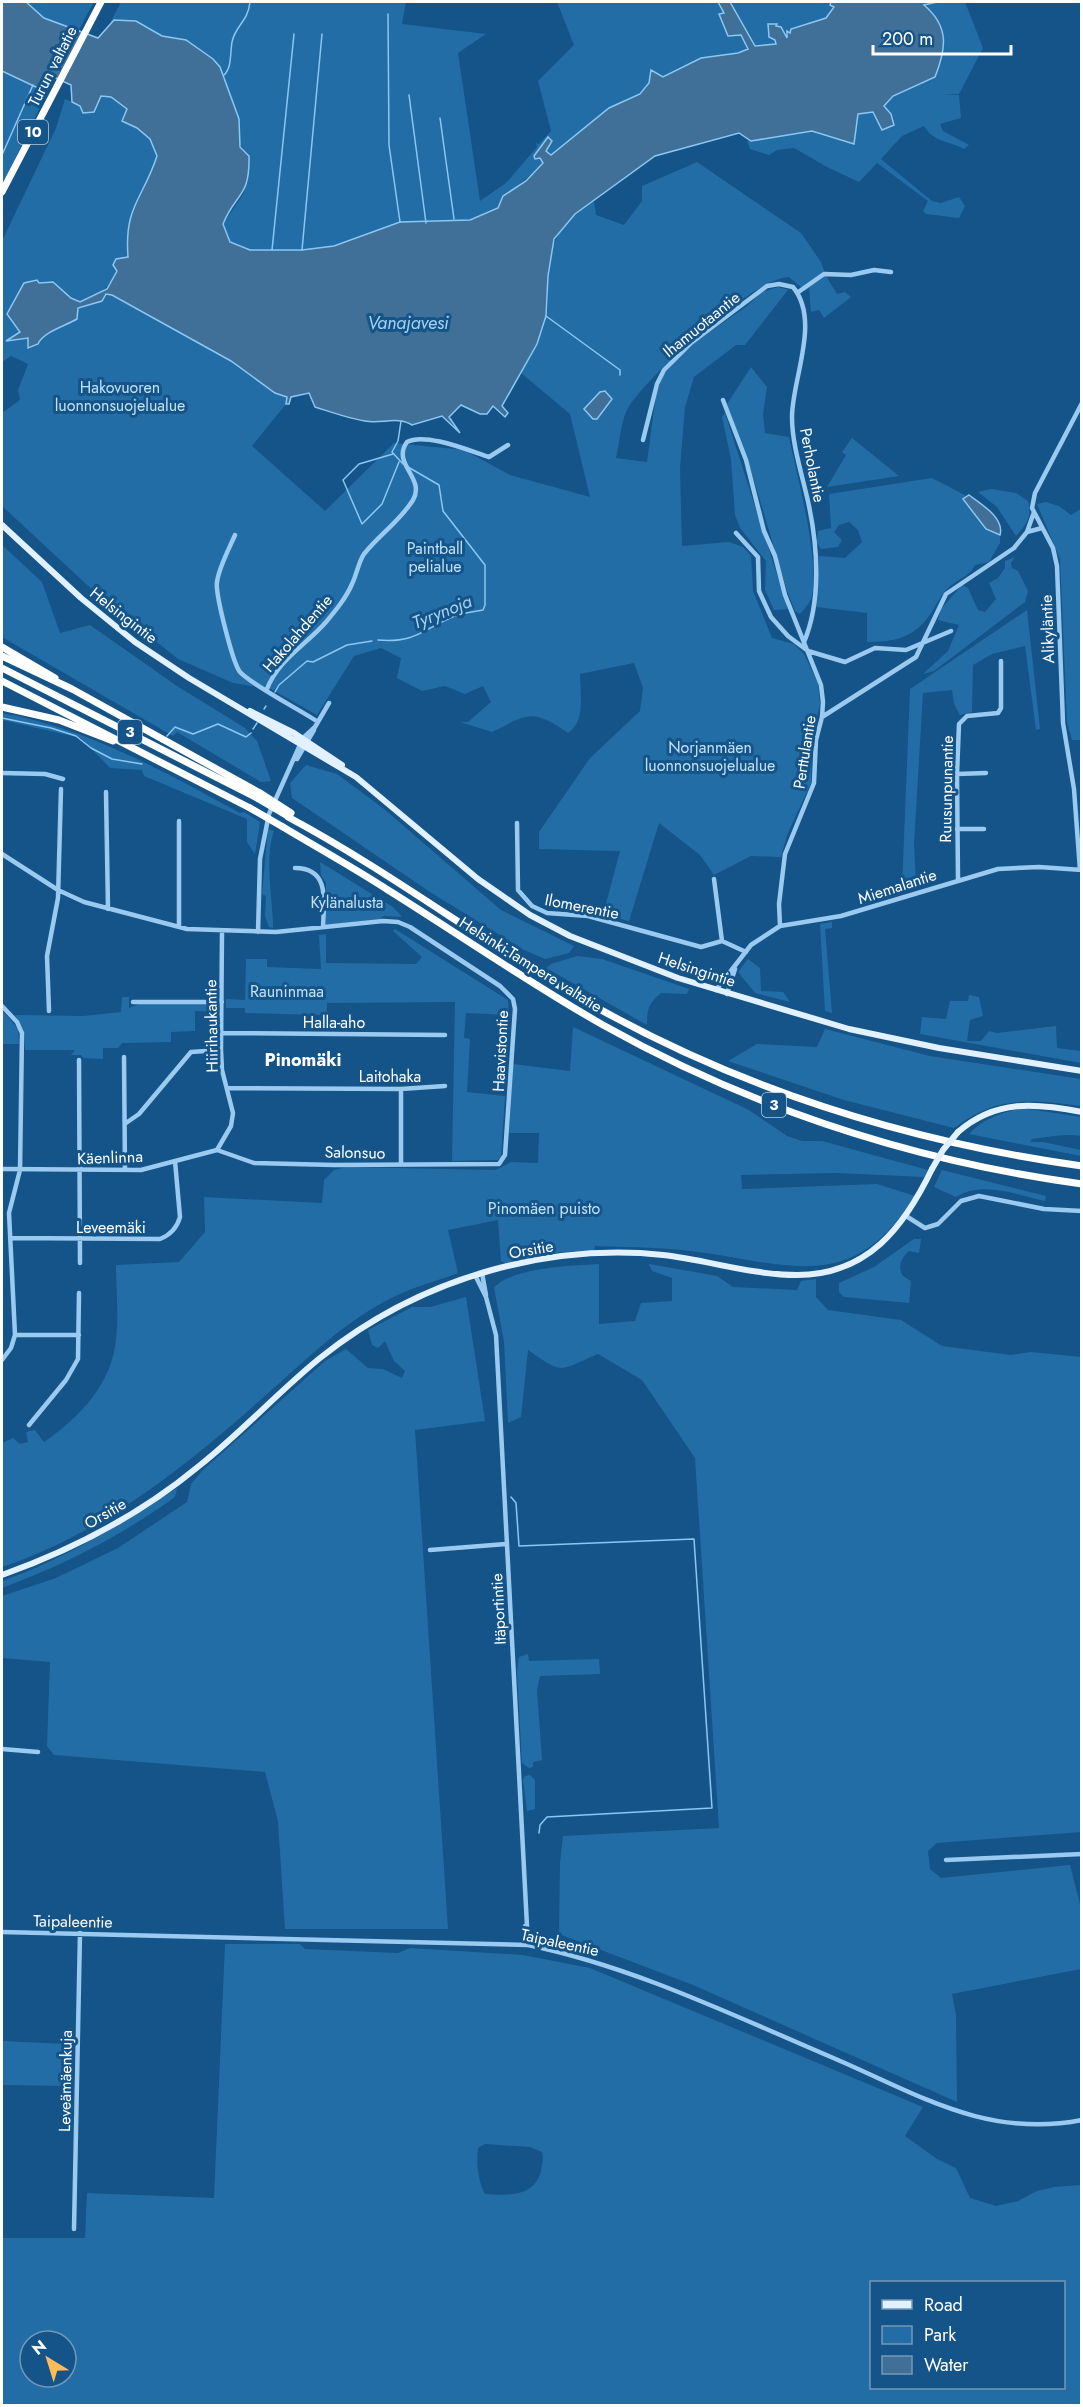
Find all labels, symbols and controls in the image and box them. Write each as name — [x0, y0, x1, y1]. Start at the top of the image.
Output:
scale bar — [873, 18, 1011, 56]
street label: Turun valtatie — [22, 22, 83, 111]
text: 200 m — [882, 26, 933, 52]
road number: 10 — [18, 120, 48, 144]
street label: Ihamuotaantie — [658, 286, 745, 363]
water label: Vanajavesi — [367, 310, 449, 336]
park label: Hakovuoren luonnonsuojelualue — [55, 376, 185, 417]
street label: Perholantie — [794, 426, 831, 504]
park label: Paintball pelialue — [407, 537, 463, 578]
street label: Helsingintie — [85, 582, 162, 649]
water label: Tyrynoja — [408, 588, 476, 636]
street label: Hakolahdentie — [257, 589, 338, 677]
street label: Alikyläntie — [1035, 594, 1060, 664]
street label: Perttulantie — [787, 714, 822, 790]
road number: 3 — [118, 720, 142, 744]
street label: Ruusunpunantie — [934, 735, 959, 843]
park label: Norjanmäen luonnonsuojelualue — [645, 736, 775, 777]
street label: Miemalantie — [855, 863, 939, 910]
street label: Ilomerentie — [543, 888, 621, 925]
park label: Kylänalusta — [311, 891, 383, 914]
street label: Helsinki-Tampere valtatie — [455, 911, 607, 1018]
street label: Helsingintie — [655, 946, 739, 993]
street label: Hiirihaukantie — [199, 979, 224, 1073]
park label: Rauninmaa — [250, 980, 324, 1003]
street label: Haavistontie — [487, 1010, 514, 1092]
street label: Halla-aho — [303, 1011, 365, 1034]
district label: Pinomäki — [264, 1047, 342, 1073]
street label: Laitohaka — [359, 1065, 421, 1088]
road number: 3 — [762, 1093, 786, 1117]
street label: Salonsuo — [324, 1140, 386, 1165]
street label: Käenlinna — [77, 1145, 143, 1170]
park label: Pinomäen puisto — [488, 1197, 600, 1220]
street label: Leveemäki — [76, 1216, 146, 1239]
street label: Orsitie — [507, 1234, 555, 1265]
street label: Orsitie — [80, 1492, 130, 1535]
street label: Itäportintie — [485, 1573, 512, 1645]
street label: Taipaleentie — [33, 1909, 113, 1934]
street label: Taipaleentie — [519, 1923, 601, 1962]
street label: Leveämäenkuja — [53, 2030, 78, 2132]
legend — [870, 2281, 1065, 2389]
text: Road — [924, 2292, 963, 2318]
text: Park — [924, 2322, 956, 2348]
north arrow — [18, 2329, 78, 2389]
text: N — [27, 2335, 51, 2361]
text: Water — [924, 2352, 969, 2378]

